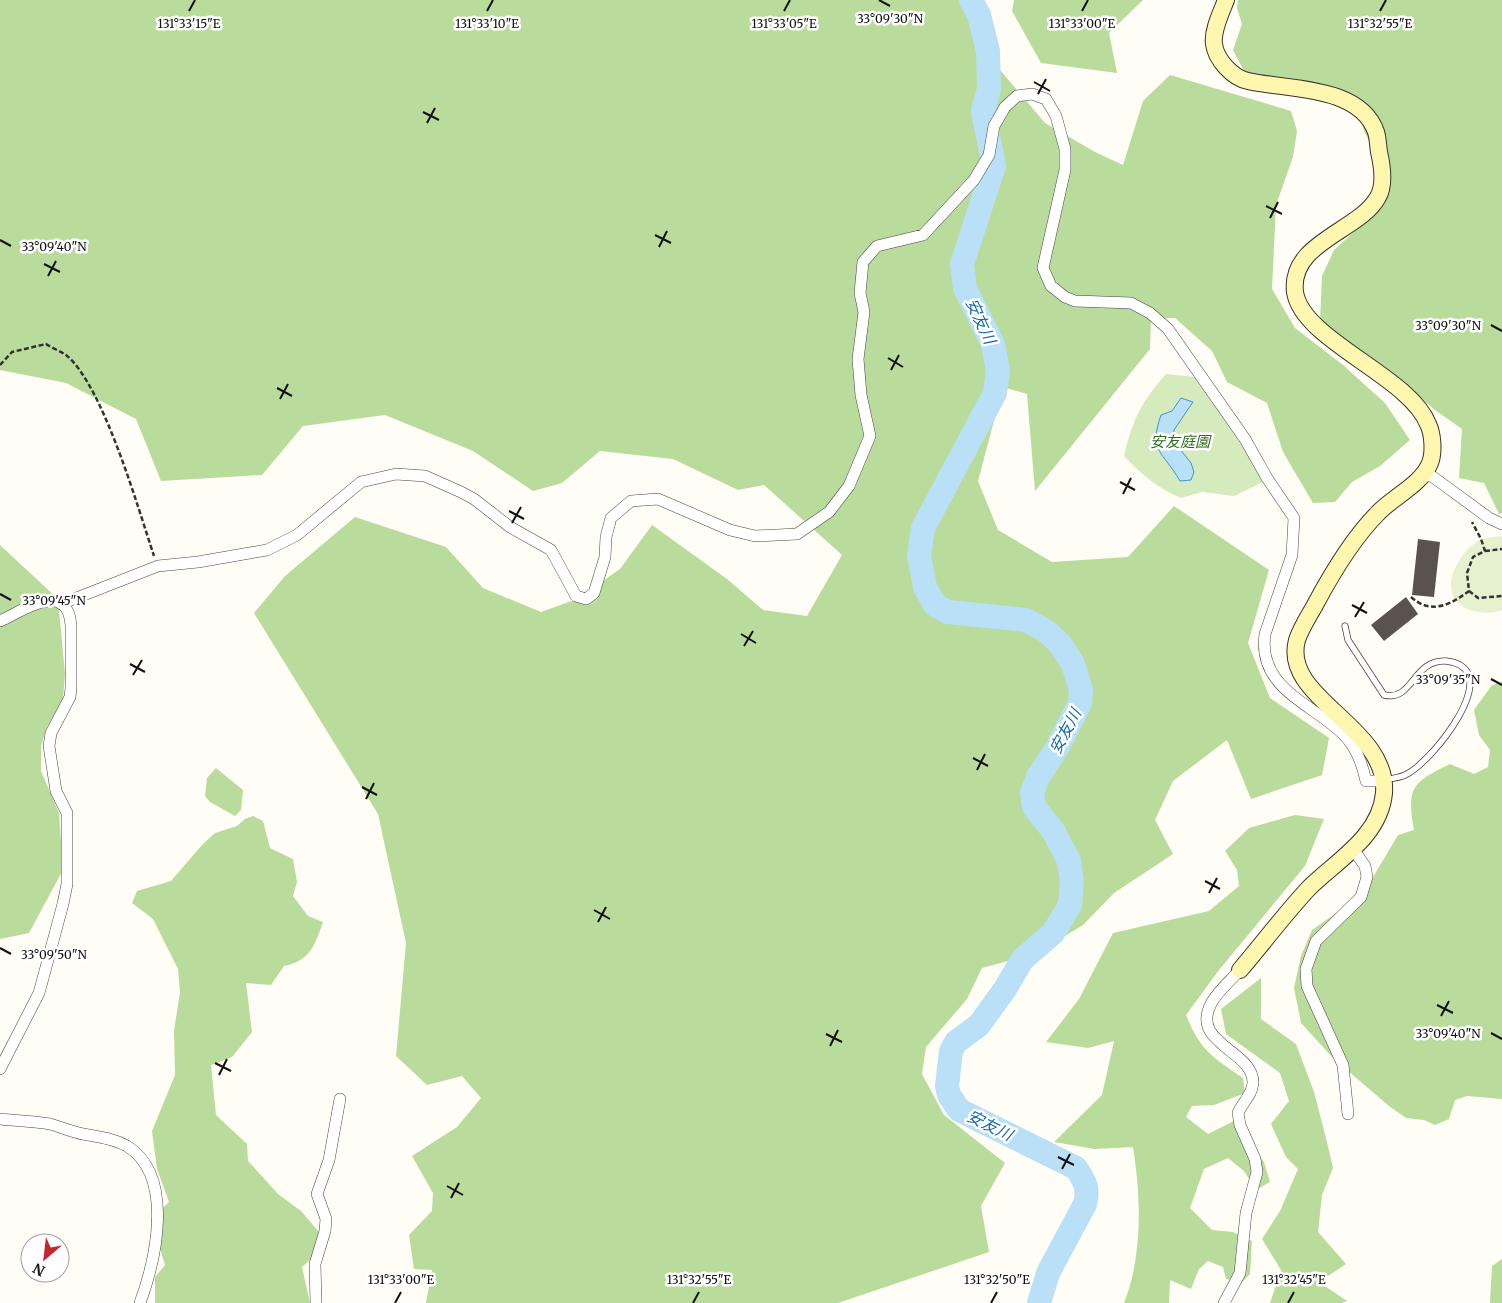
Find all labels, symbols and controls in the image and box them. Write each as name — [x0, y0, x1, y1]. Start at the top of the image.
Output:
text: 33°09'30"N — [857, 11, 924, 26]
text: 131°33'15"E — [158, 16, 221, 31]
text: 131°33'10"E — [455, 16, 519, 31]
text: 131°33'05"E — [751, 16, 817, 31]
text: 131°33'00"E — [1049, 16, 1116, 31]
text: 131°32'55"E — [1348, 16, 1413, 31]
text: 33°09'40"N — [21, 239, 87, 254]
water label: 安友川 — [962, 295, 1001, 349]
text: 33°09'30"N — [1415, 318, 1482, 333]
park label: 安友庭園 — [1150, 432, 1212, 451]
text: 33°09'45"N — [22, 593, 86, 608]
text: 33°09'35"N — [1416, 672, 1481, 687]
water label: 安友川 — [1045, 703, 1086, 757]
text: 33°09'50"N — [21, 947, 88, 962]
text: 33°09'40"N — [1415, 1026, 1481, 1041]
water label: 安友川 — [964, 1105, 1018, 1145]
north arrow — [20, 1233, 70, 1283]
text: N — [30, 1259, 48, 1280]
text: 131°33'00"E — [368, 1272, 435, 1287]
text: 131°32'55"E — [667, 1272, 732, 1287]
text: 131°32'50"E — [964, 1272, 1030, 1287]
text: 131°32'45"E — [1262, 1272, 1326, 1287]

